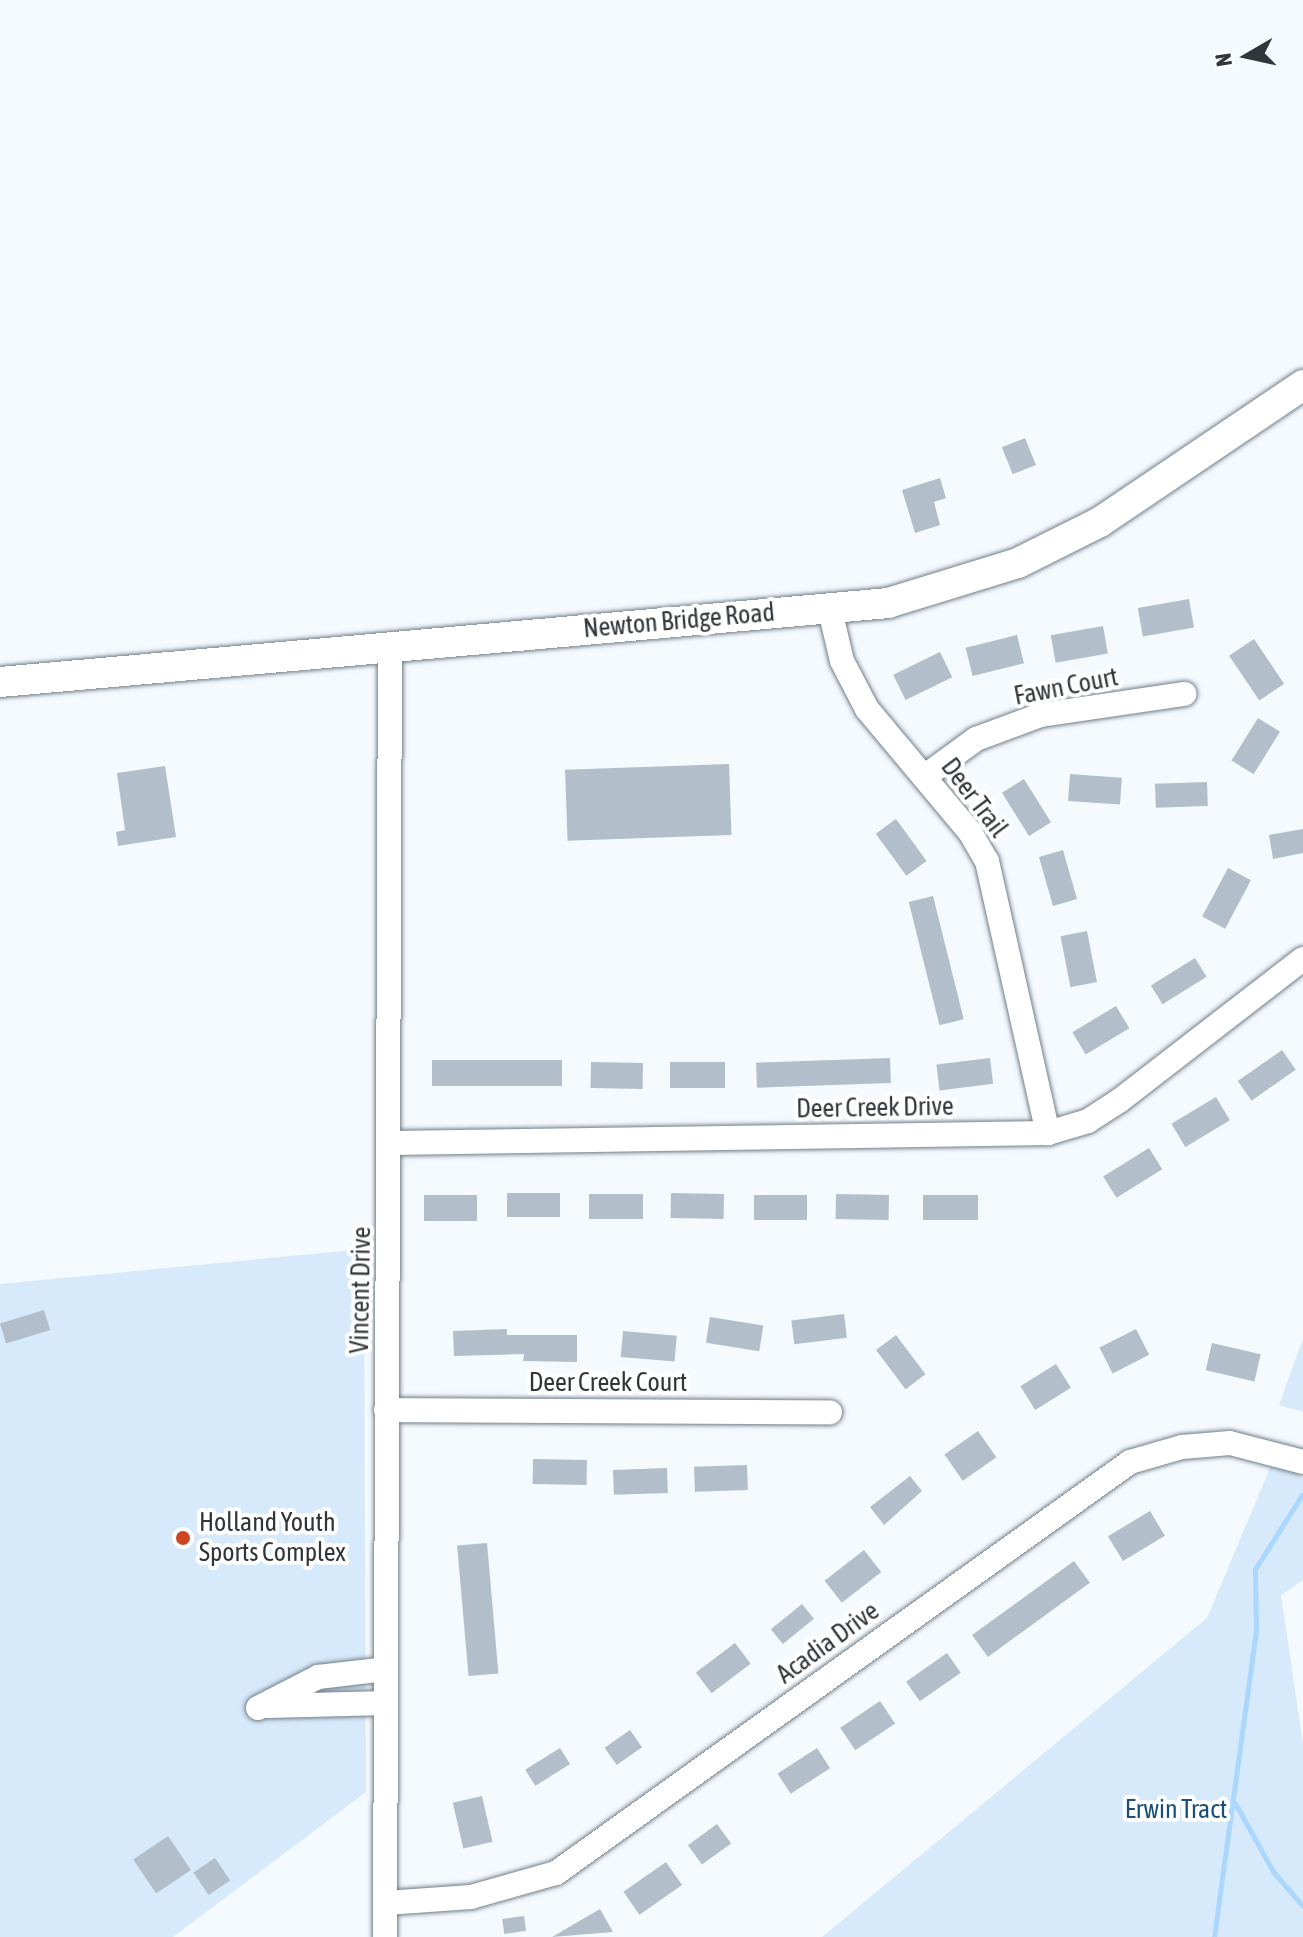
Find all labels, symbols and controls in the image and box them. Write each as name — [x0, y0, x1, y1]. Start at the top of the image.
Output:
north arrow — [1207, 16, 1287, 96]
text: N — [1209, 51, 1237, 68]
street label: Newton Bridge Road — [582, 597, 776, 645]
street label: Fawn Court — [1011, 662, 1121, 712]
street label: Deer Trail — [934, 752, 1014, 844]
street label: Deer Creek Drive — [796, 1091, 954, 1125]
street label: Vincent Drive — [344, 1226, 378, 1354]
street label: Deer Creek Court — [529, 1367, 687, 1399]
place label: Holland Youth Sports Complex — [199, 1507, 346, 1568]
marker: Holland Youth Sports Complex — [174, 1529, 192, 1547]
street label: Acadia Drive — [771, 1595, 885, 1691]
park label: Erwin Tract — [1125, 1794, 1227, 1826]

